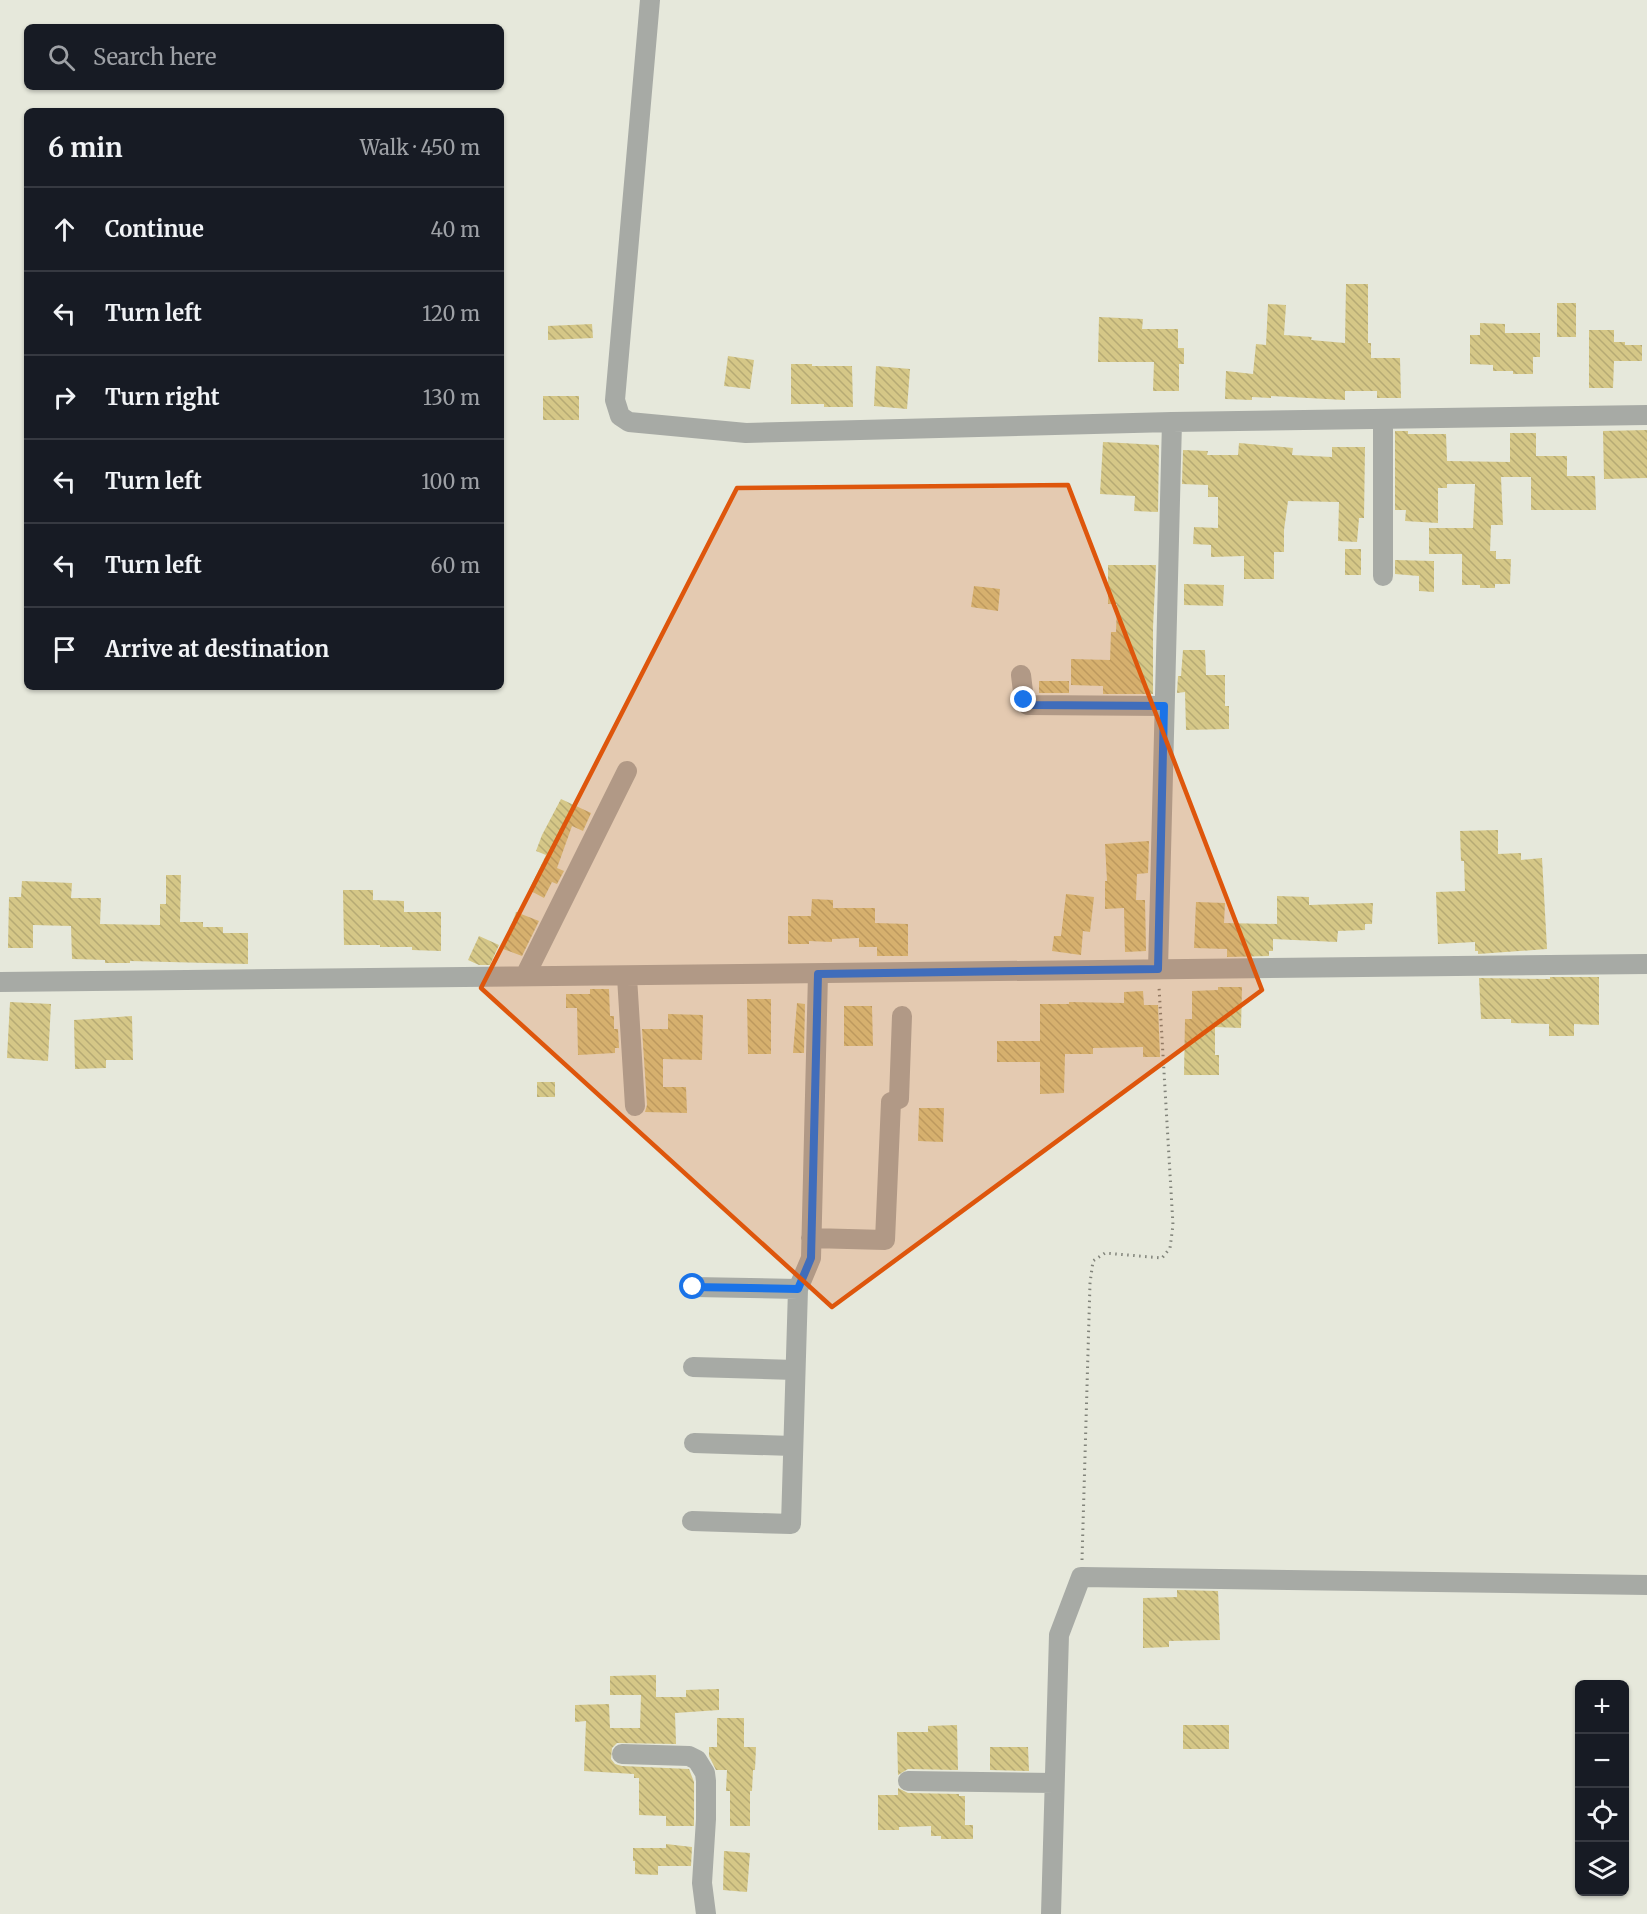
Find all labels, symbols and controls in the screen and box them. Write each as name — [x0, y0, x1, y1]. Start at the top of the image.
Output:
search box — [24, 24, 504, 90]
icon: search — [45, 41, 78, 74]
text: Search here — [93, 43, 216, 71]
text: 6 min — [48, 131, 123, 164]
text: Walk · 450 m — [360, 135, 480, 160]
icon: ahead — [48, 213, 81, 246]
text: Continue — [105, 215, 204, 243]
text: 40 m — [430, 217, 480, 242]
icon: left — [48, 297, 81, 330]
text: Turn left — [105, 299, 202, 327]
text: 120 m — [422, 301, 480, 326]
icon: right — [48, 381, 81, 414]
text: Turn right — [105, 383, 219, 411]
text: 130 m — [423, 385, 480, 410]
icon: left — [48, 465, 81, 498]
text: Turn left — [105, 467, 202, 495]
text: 100 m — [421, 469, 480, 494]
icon: left — [48, 549, 81, 582]
text: Turn left — [105, 551, 202, 579]
text: 60 m — [430, 553, 480, 578]
icon: arrive — [48, 633, 81, 666]
text: Arrive at destination — [105, 635, 329, 663]
route end — [1010, 686, 1036, 712]
route start — [679, 1273, 705, 1299]
map controls — [1575, 1680, 1629, 1896]
button: + — [1575, 1680, 1629, 1734]
button: − — [1575, 1734, 1629, 1788]
button: locate — [1575, 1788, 1629, 1842]
button: layers — [1575, 1842, 1629, 1896]

